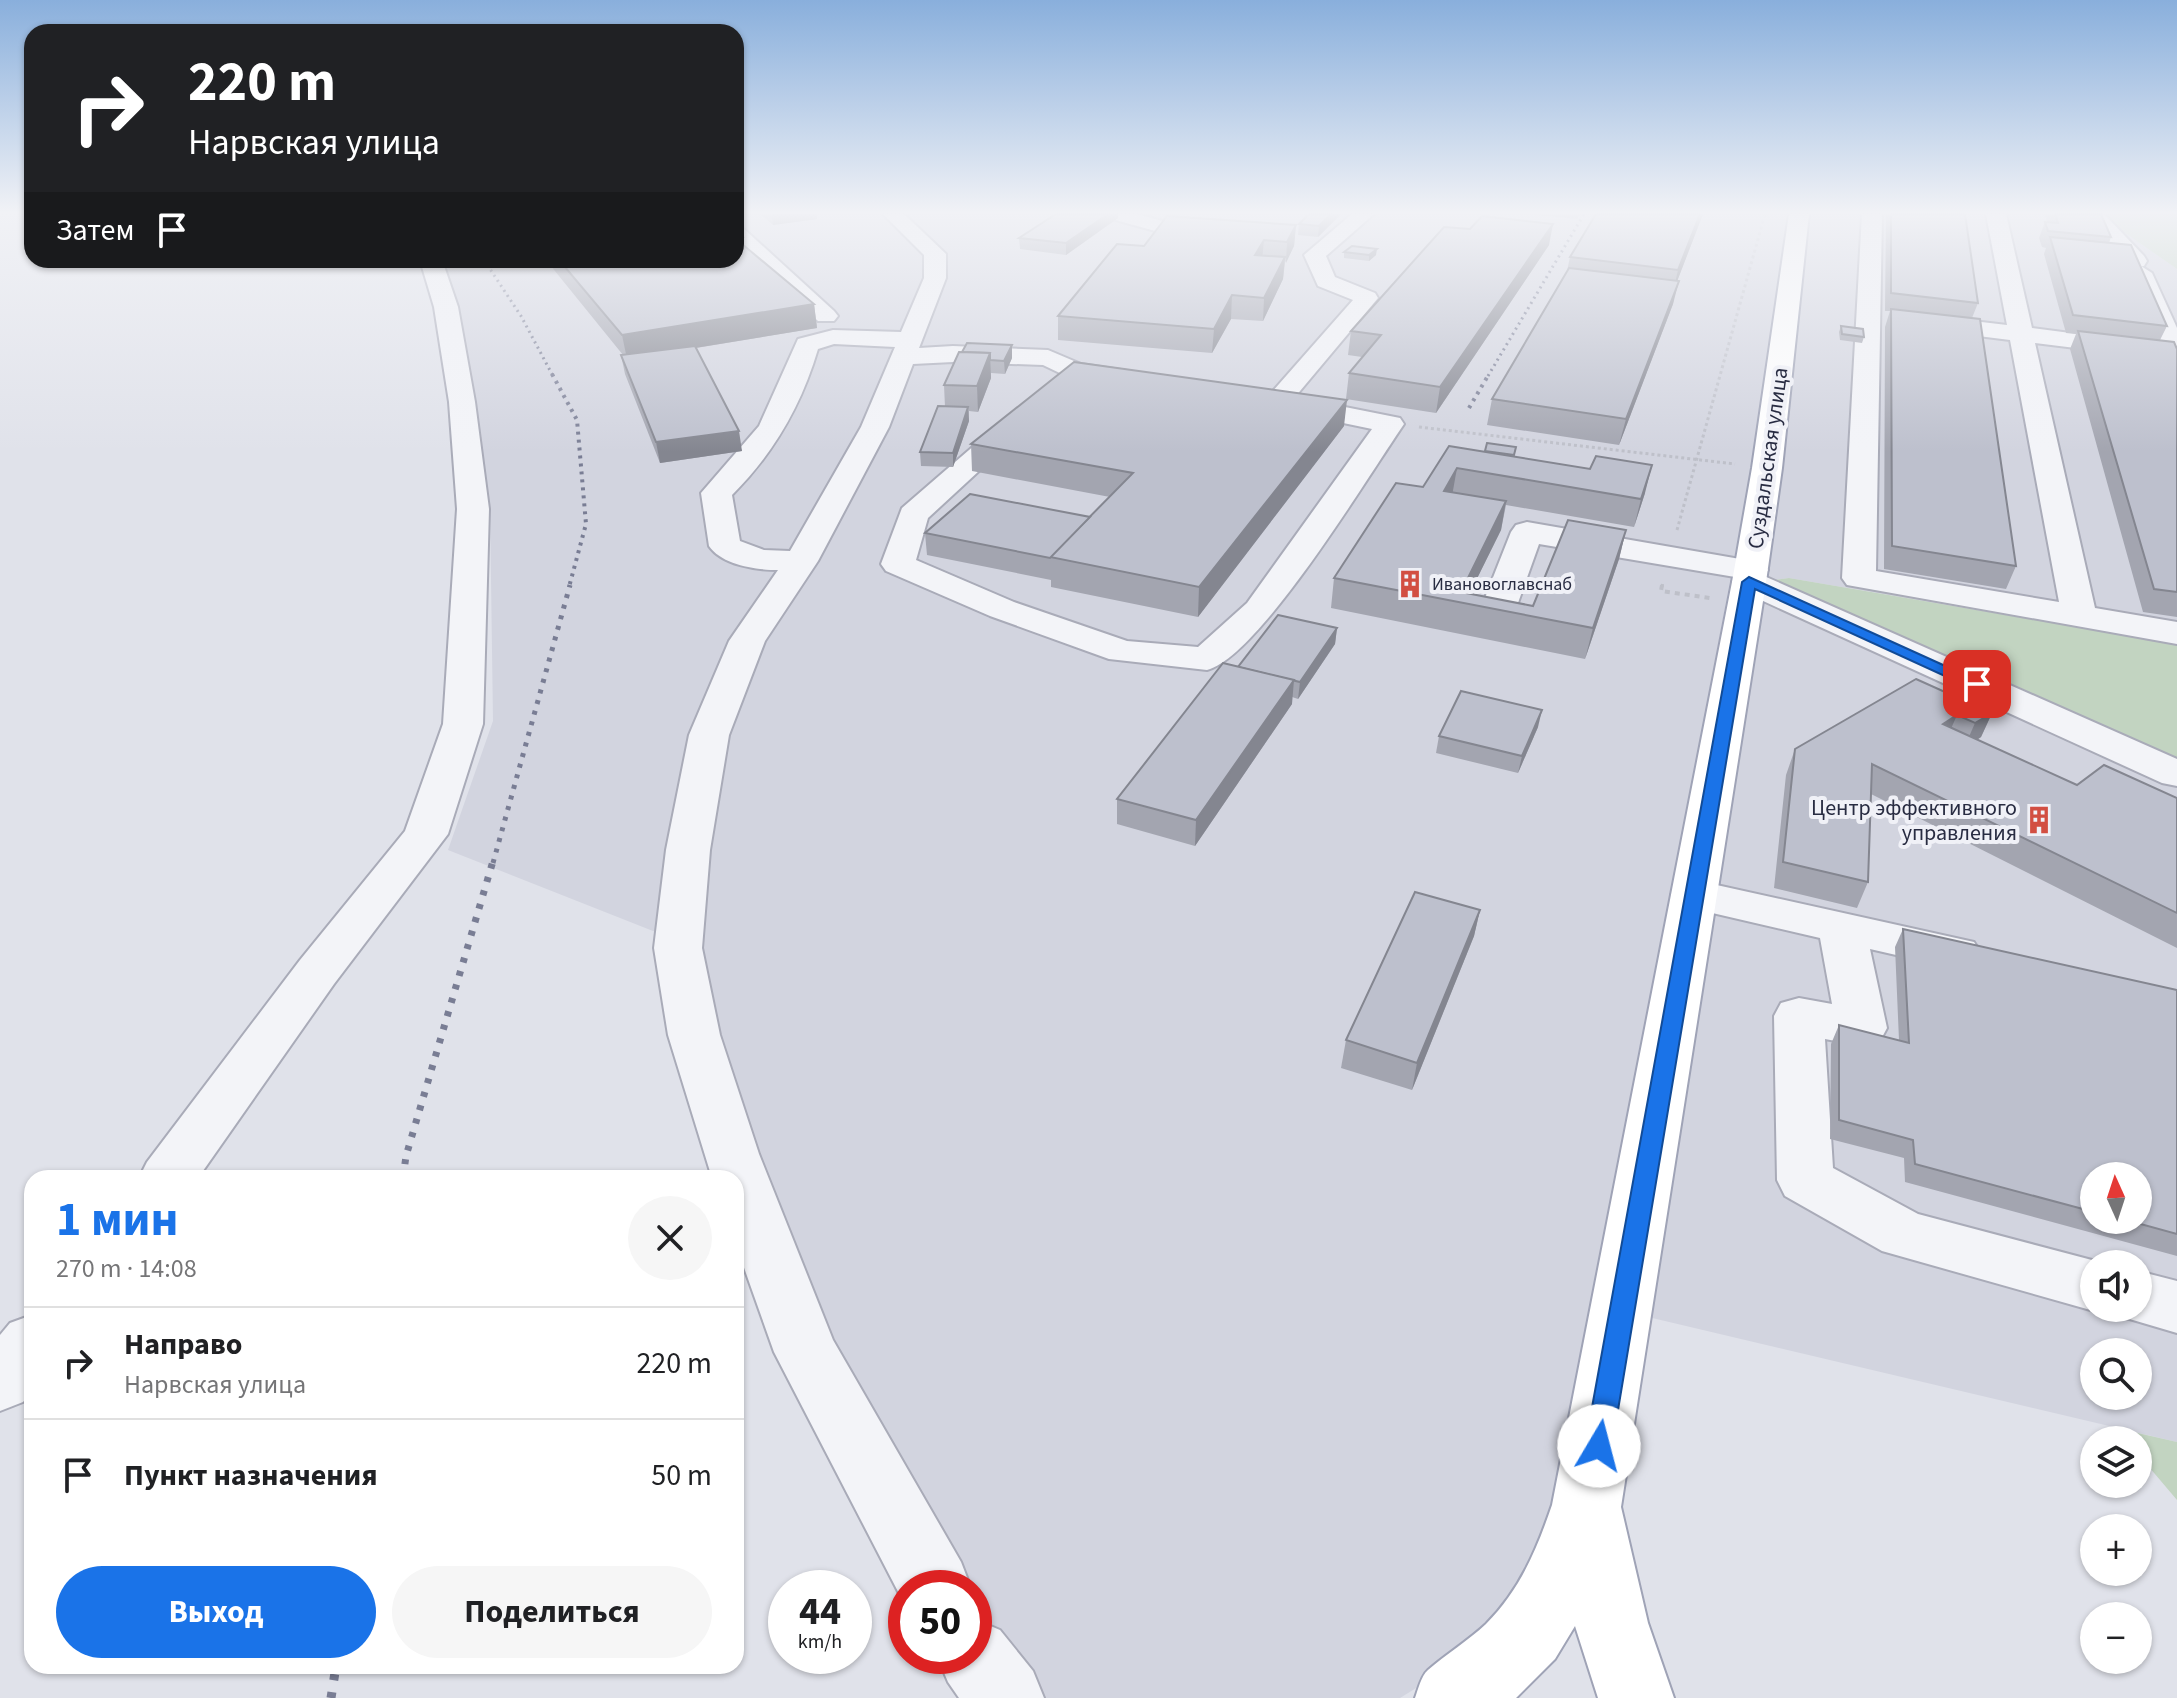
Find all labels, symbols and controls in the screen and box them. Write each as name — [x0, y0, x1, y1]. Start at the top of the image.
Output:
text: 220 m — [188, 43, 336, 122]
icon: right — [56, 56, 160, 160]
text: Нарвская улица — [188, 117, 440, 168]
icon: arrive — [150, 208, 194, 252]
text: Затем — [56, 209, 134, 252]
street label: Суздальская улица — [1739, 365, 1797, 551]
building icon: Ивановоглавснаб — [1395, 569, 1425, 599]
place label: Ивановоглавснаб — [1432, 572, 1572, 597]
pin — [1943, 650, 2011, 718]
icon: arrive — [1955, 662, 1999, 706]
place label: Центр эффективного управления — [1811, 792, 2017, 849]
building icon: Центр эффективного управления — [2024, 805, 2054, 835]
north arrow — [2080, 1162, 2152, 1234]
map controls — [2080, 1162, 2152, 1674]
text: 1 мин — [56, 1186, 179, 1254]
button: close — [628, 1196, 712, 1280]
text: 270 m · 14:08 — [56, 1250, 197, 1287]
button: sound — [2080, 1250, 2152, 1322]
text: Направо — [124, 1323, 242, 1366]
button: search — [2080, 1338, 2152, 1410]
icon: right — [56, 1341, 100, 1385]
text: 220 m — [636, 1342, 712, 1385]
text: Нарвская улица — [124, 1366, 306, 1403]
position arrow — [1557, 1404, 1641, 1488]
button: layers — [2080, 1426, 2152, 1498]
icon: arrive — [56, 1453, 100, 1497]
text: Пункт назначения — [124, 1454, 378, 1497]
text: 50 m — [651, 1454, 712, 1497]
button: + — [2080, 1514, 2152, 1586]
button: Выход — [56, 1566, 376, 1658]
button: Поделиться — [392, 1566, 712, 1658]
speed limit sign: 50 — [888, 1570, 992, 1674]
text: 44 — [799, 1583, 841, 1640]
button: − — [2080, 1602, 2152, 1674]
text: km/h — [798, 1628, 842, 1656]

